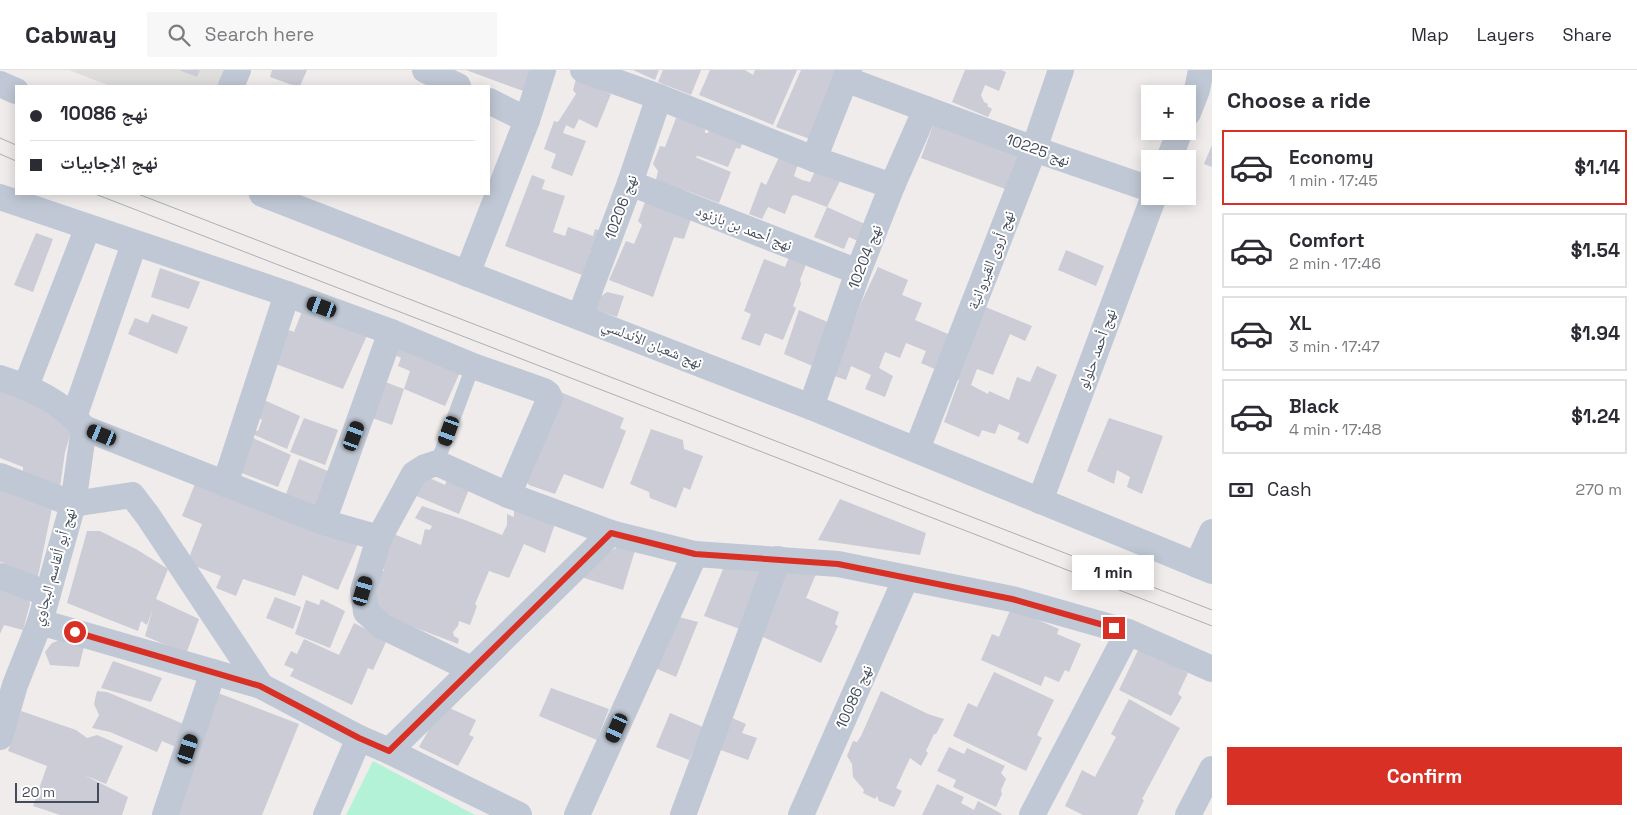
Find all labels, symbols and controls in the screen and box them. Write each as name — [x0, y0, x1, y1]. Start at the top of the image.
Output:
search box — [147, 12, 497, 57]
text: Cabway — [25, 19, 117, 50]
icon: search — [165, 21, 193, 49]
text: Search here — [205, 22, 314, 47]
text: Map — [1411, 23, 1449, 46]
text: Layers — [1477, 23, 1534, 46]
text: Share — [1562, 23, 1612, 46]
map controls — [1141, 85, 1196, 205]
button: + — [1141, 85, 1196, 140]
text: Choose a ride — [1227, 86, 1371, 114]
text: نهج 10086 — [60, 101, 148, 126]
street label: نهج 10225 — [1003, 129, 1073, 171]
icon: car — [1229, 145, 1274, 190]
text: Economy — [1289, 145, 1373, 170]
text: نهج الإجابيات — [60, 150, 158, 175]
button: − — [1141, 150, 1196, 205]
text: $1.14 — [1575, 155, 1620, 180]
text: 1 min · 17:45 — [1289, 170, 1378, 191]
street label: نهج 10206 — [600, 172, 642, 242]
street label: نهج أحمد بن بازنود — [693, 200, 795, 256]
street label: نهج أروى القيروانية — [963, 208, 1019, 312]
street label: نهج 10204 — [844, 222, 886, 292]
icon: car — [1229, 228, 1274, 273]
text: Comfort — [1289, 228, 1365, 253]
text: $1.54 — [1571, 238, 1620, 263]
text: 2 min · 17:46 — [1289, 253, 1381, 274]
car — [305, 295, 338, 319]
street label: نهج أحمد حلولو — [1073, 306, 1121, 392]
icon: car — [1229, 311, 1274, 356]
text: XL — [1289, 311, 1312, 336]
street label: نهج شعبان الأندلسي — [598, 315, 705, 375]
text: $1.94 — [1570, 321, 1620, 346]
text: 3 min · 17:47 — [1289, 336, 1380, 357]
icon: car — [1229, 394, 1274, 439]
text: Black — [1289, 394, 1339, 419]
text: $1.24 — [1571, 404, 1620, 429]
car — [436, 414, 461, 448]
car — [341, 419, 366, 453]
text: 4 min · 17:48 — [1289, 419, 1382, 440]
car — [85, 422, 118, 448]
icon: cash — [1227, 476, 1255, 504]
text: Cash — [1267, 477, 1312, 502]
text: 270 m — [1575, 479, 1622, 500]
street label: نهج أبو ألقاسم البجاوي — [28, 506, 82, 629]
callout: 1 min — [1073, 556, 1155, 590]
text: 1 min — [1093, 562, 1133, 583]
car — [351, 575, 374, 607]
route end — [1103, 617, 1125, 639]
route start — [64, 621, 86, 643]
street label: نهج 10086 — [831, 662, 877, 732]
car — [604, 711, 629, 745]
car — [176, 732, 199, 766]
button: Confirm — [1227, 747, 1622, 805]
scale bar — [15, 780, 99, 803]
text: 20 m — [22, 783, 55, 801]

